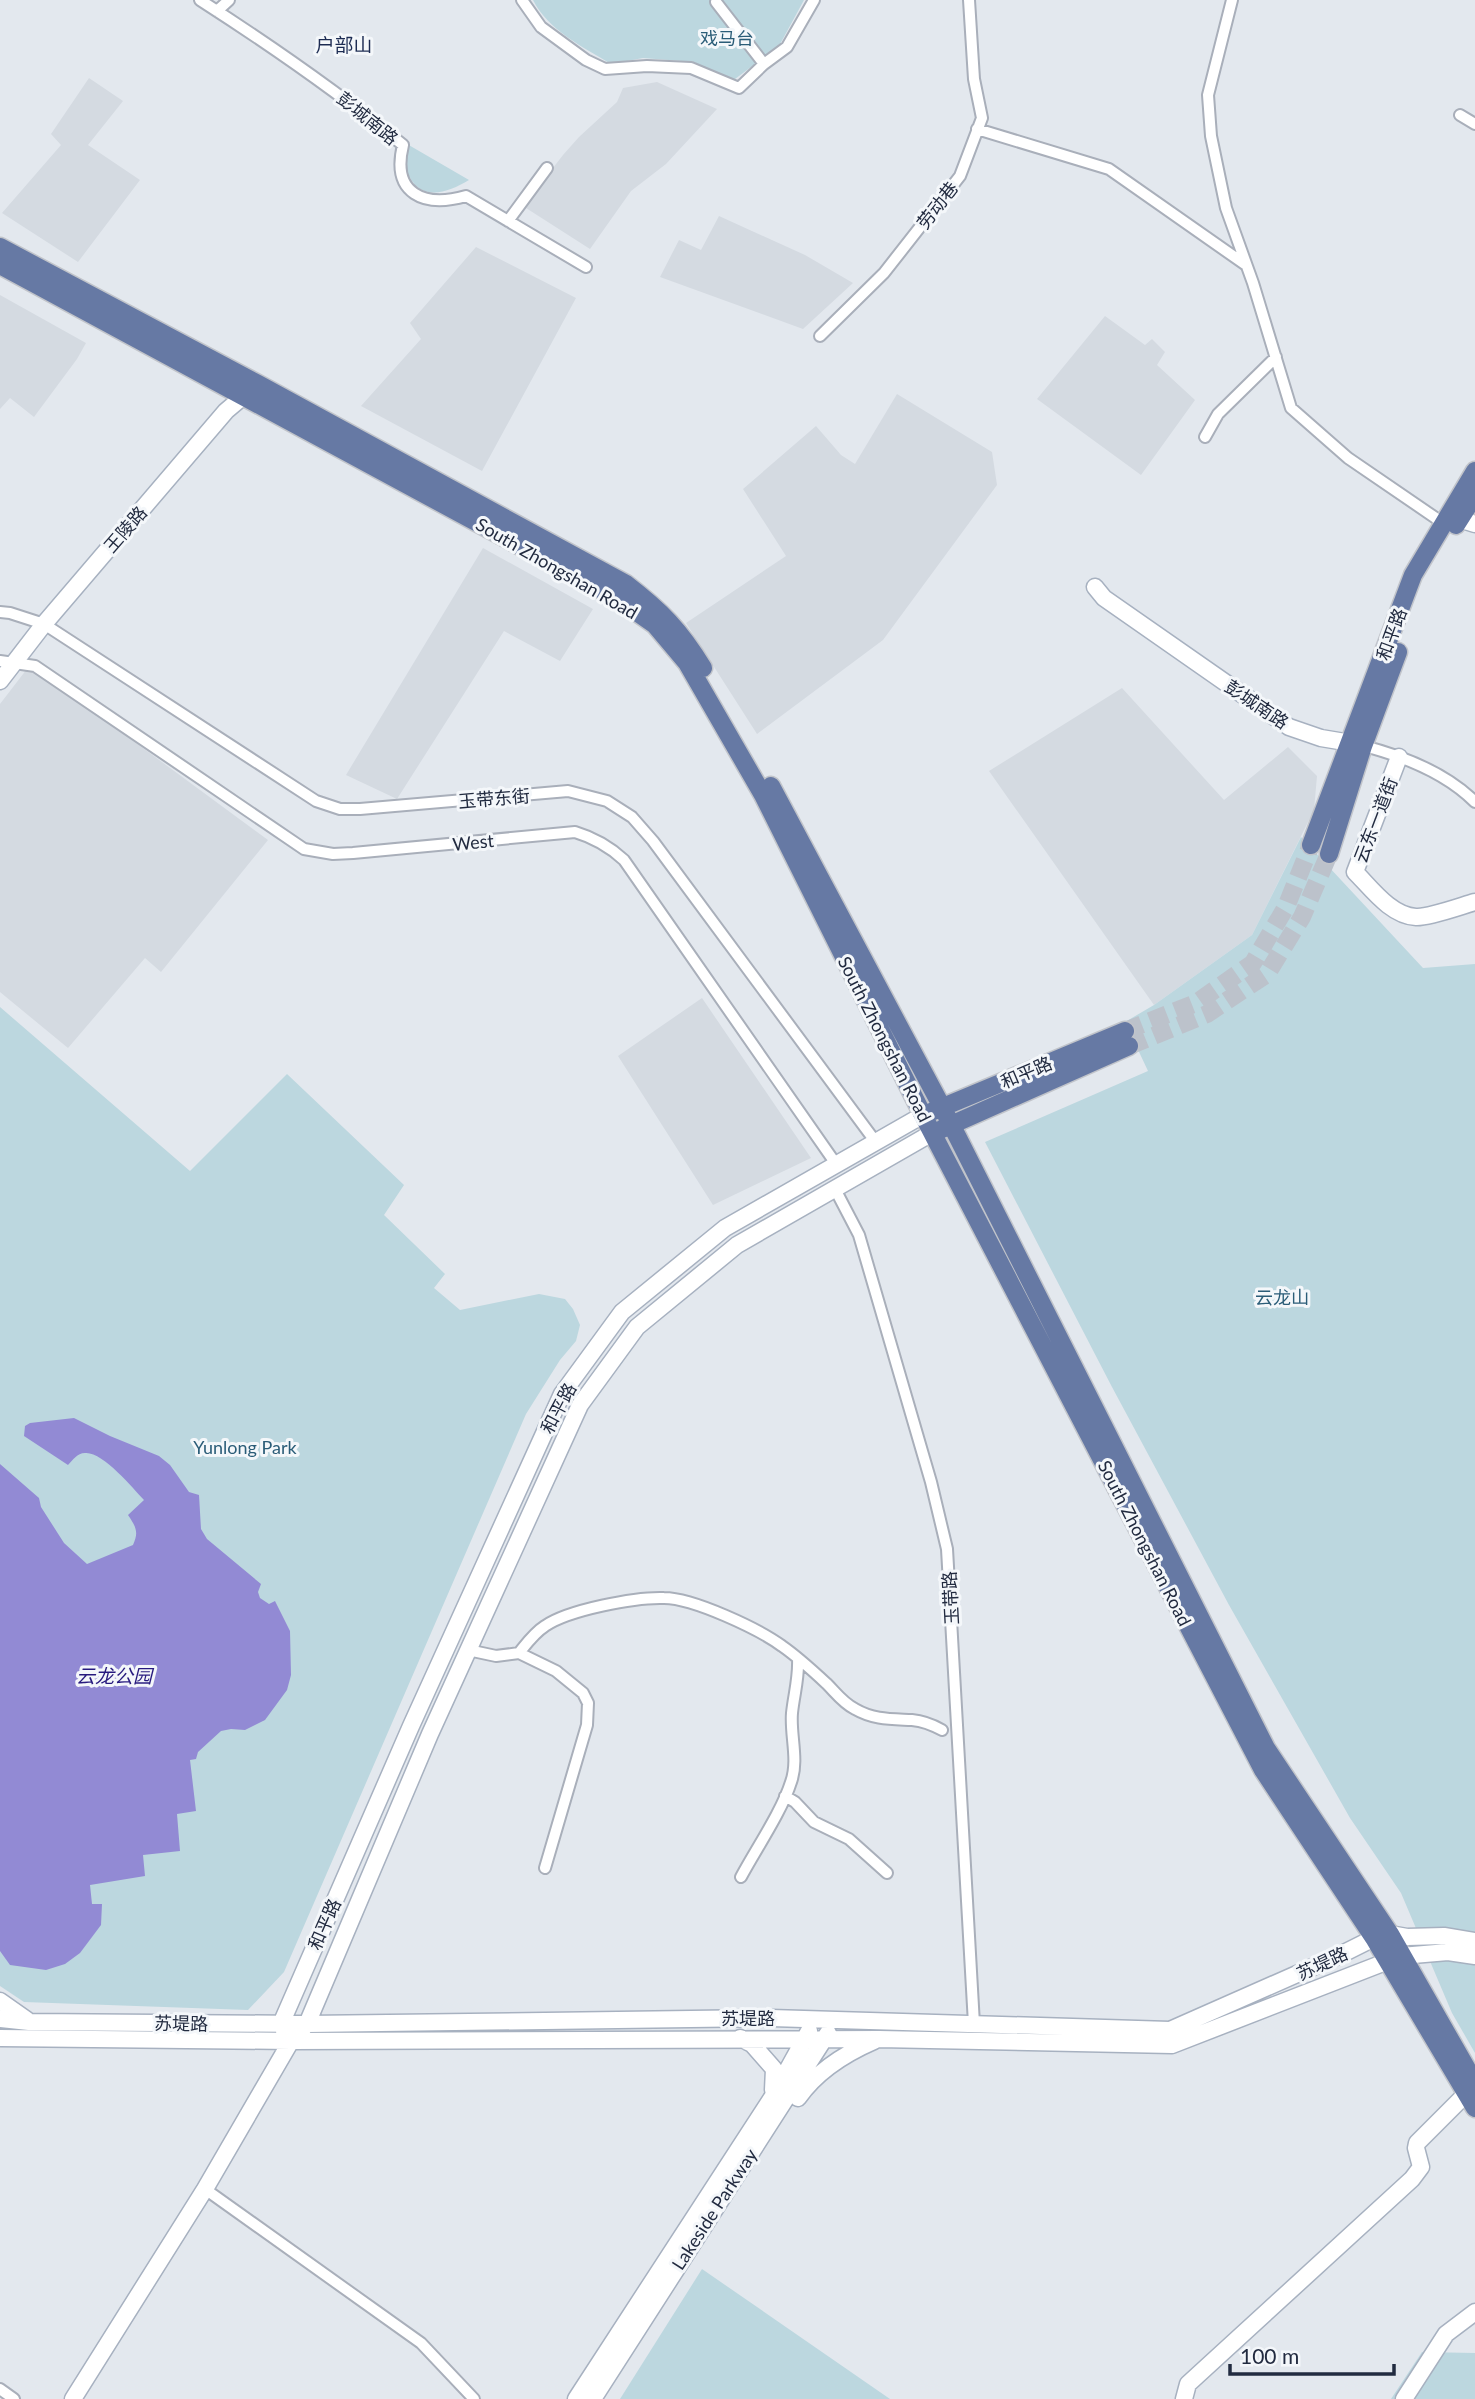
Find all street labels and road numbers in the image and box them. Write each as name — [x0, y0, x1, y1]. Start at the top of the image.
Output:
street label: 彭城南路 — [333, 87, 403, 149]
street label: 劳动巷 — [912, 177, 962, 233]
street label: 王陵路 — [99, 501, 151, 557]
street label: South Zhongshan Road — [472, 513, 642, 623]
street label: 和平路 — [1371, 605, 1411, 663]
street label: 彭城南路 — [1221, 675, 1293, 733]
street label: 云东一道街 — [1349, 774, 1401, 866]
street label: 玉带东街 — [457, 784, 531, 812]
street label: West — [451, 829, 495, 855]
street label: South Zhongshan Road — [834, 953, 936, 1125]
street label: 和平路 — [997, 1051, 1055, 1093]
street label: 和平路 — [536, 1379, 580, 1437]
street label: South Zhongshan Road — [1094, 1457, 1196, 1629]
street label: 玉带路 — [938, 1570, 962, 1626]
street label: 和平路 — [303, 1895, 345, 1953]
street label: 苏堤路 — [1293, 1942, 1351, 1984]
street label: 苏堤路 — [721, 2007, 775, 2029]
street label: 苏堤路 — [154, 2012, 208, 2034]
street label: Lakeside Parkway — [667, 2144, 762, 2274]

